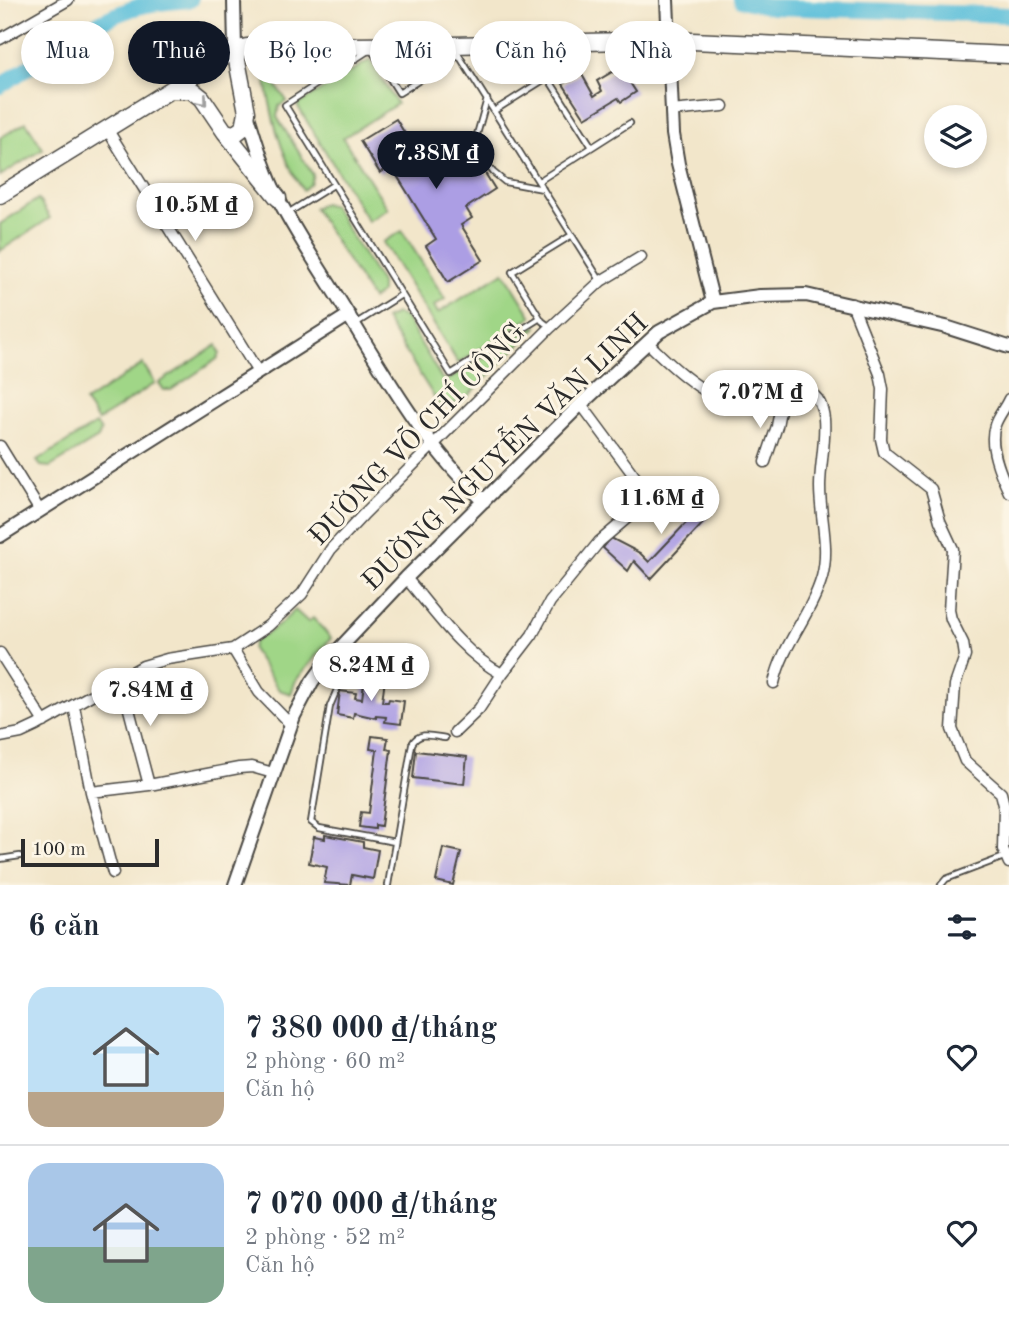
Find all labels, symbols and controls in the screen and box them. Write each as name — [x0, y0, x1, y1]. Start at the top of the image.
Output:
chip: Mua — [21, 21, 114, 84]
chip: Thuê — [128, 21, 230, 84]
chip: Bộ lọc — [244, 21, 356, 84]
chip: Mới — [370, 21, 456, 84]
chip: Căn hộ — [470, 21, 591, 84]
chip: Nhà — [605, 21, 696, 84]
one-way arrow — [195, 93, 207, 106]
map controls — [924, 105, 987, 168]
button: layers — [924, 105, 987, 168]
pin: 7.38M ₫ — [371, 132, 501, 191]
text: 7.38M ₫ — [393, 142, 479, 165]
pin: 10.5M ₫ — [130, 184, 260, 243]
text: 10.5M ₫ — [152, 194, 238, 217]
street label: ĐƯỜNG NGUYỄN VĂN LINH — [352, 303, 654, 597]
street label: ĐƯỜNG VÕ CHÍ CÔNG — [301, 315, 532, 552]
pin: 7.07M ₫ — [695, 370, 825, 430]
text: 7.07M ₫ — [717, 381, 803, 404]
pin: 11.6M ₫ — [596, 476, 726, 536]
text: 11.6M ₫ — [618, 487, 704, 510]
pin: 8.24M ₫ — [306, 644, 436, 703]
text: 8.24M ₫ — [328, 654, 414, 677]
pin: 7.84M ₫ — [85, 668, 215, 728]
text: 7.84M ₫ — [107, 679, 193, 702]
scale bar — [21, 836, 159, 868]
text: 100 m — [32, 841, 85, 860]
icon: filters — [943, 908, 981, 946]
text: 6 căn — [28, 912, 100, 942]
text: 7 380 000 ₫/tháng — [245, 1014, 497, 1044]
icon: home — [84, 1015, 168, 1099]
icon: heart — [943, 1038, 981, 1076]
text: 2 phòng · 60 m² — [245, 1050, 405, 1073]
text: Căn hộ — [245, 1078, 315, 1101]
text: 7 070 000 ₫/tháng — [245, 1190, 497, 1220]
icon: home — [84, 1191, 168, 1275]
icon: heart — [943, 1214, 981, 1252]
text: 2 phòng · 52 m² — [245, 1226, 405, 1249]
text: Căn hộ — [245, 1254, 315, 1277]

